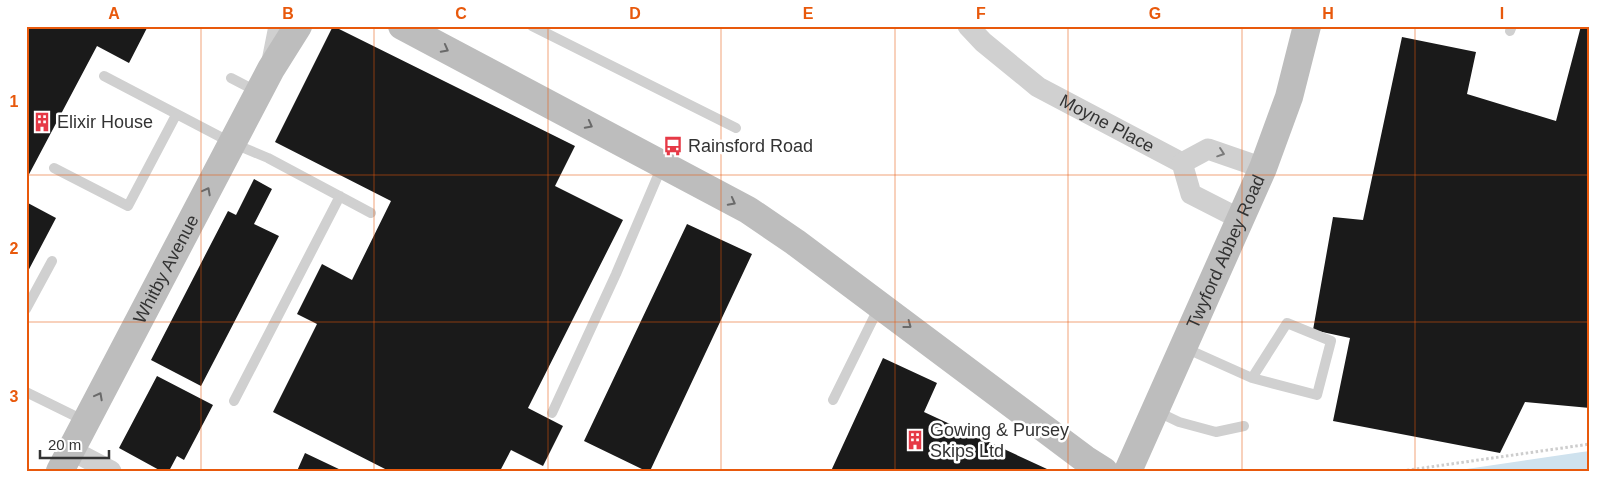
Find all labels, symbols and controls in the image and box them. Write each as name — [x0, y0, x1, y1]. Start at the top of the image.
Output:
text: A — [108, 5, 120, 22]
text: B — [282, 5, 294, 22]
text: C — [455, 5, 467, 22]
text: D — [629, 5, 641, 22]
text: E — [803, 5, 814, 22]
text: F — [976, 5, 986, 22]
text: G — [1149, 5, 1161, 22]
text: H — [1322, 5, 1334, 22]
text: I — [1500, 5, 1504, 22]
one-way arrow — [440, 43, 449, 53]
street label: Moyne Place — [1056, 90, 1158, 157]
text: 1 — [10, 93, 19, 110]
building icon: Elixir House — [31, 111, 53, 133]
place label: Elixir House — [57, 112, 153, 132]
one-way arrow — [583, 119, 592, 129]
bus stop icon: Rainsford Road — [662, 135, 684, 157]
place label: Rainsford Road — [688, 136, 813, 156]
one-way arrow — [1216, 148, 1225, 158]
street label: Twyford Abbey Road — [1183, 172, 1269, 332]
one-way arrow — [201, 187, 211, 196]
one-way arrow — [727, 196, 736, 206]
street label: Whitby Avenue — [129, 211, 203, 327]
text: 2 — [10, 240, 19, 257]
one-way arrow — [902, 319, 912, 328]
text: 3 — [10, 388, 19, 405]
one-way arrow — [93, 393, 103, 402]
place label: Gowing & Pursey Skips Ltd — [930, 420, 1069, 461]
scale bar — [40, 427, 109, 459]
building icon: Gowing & Pursey Skips Ltd — [904, 429, 926, 451]
text: 20 m — [48, 436, 81, 453]

